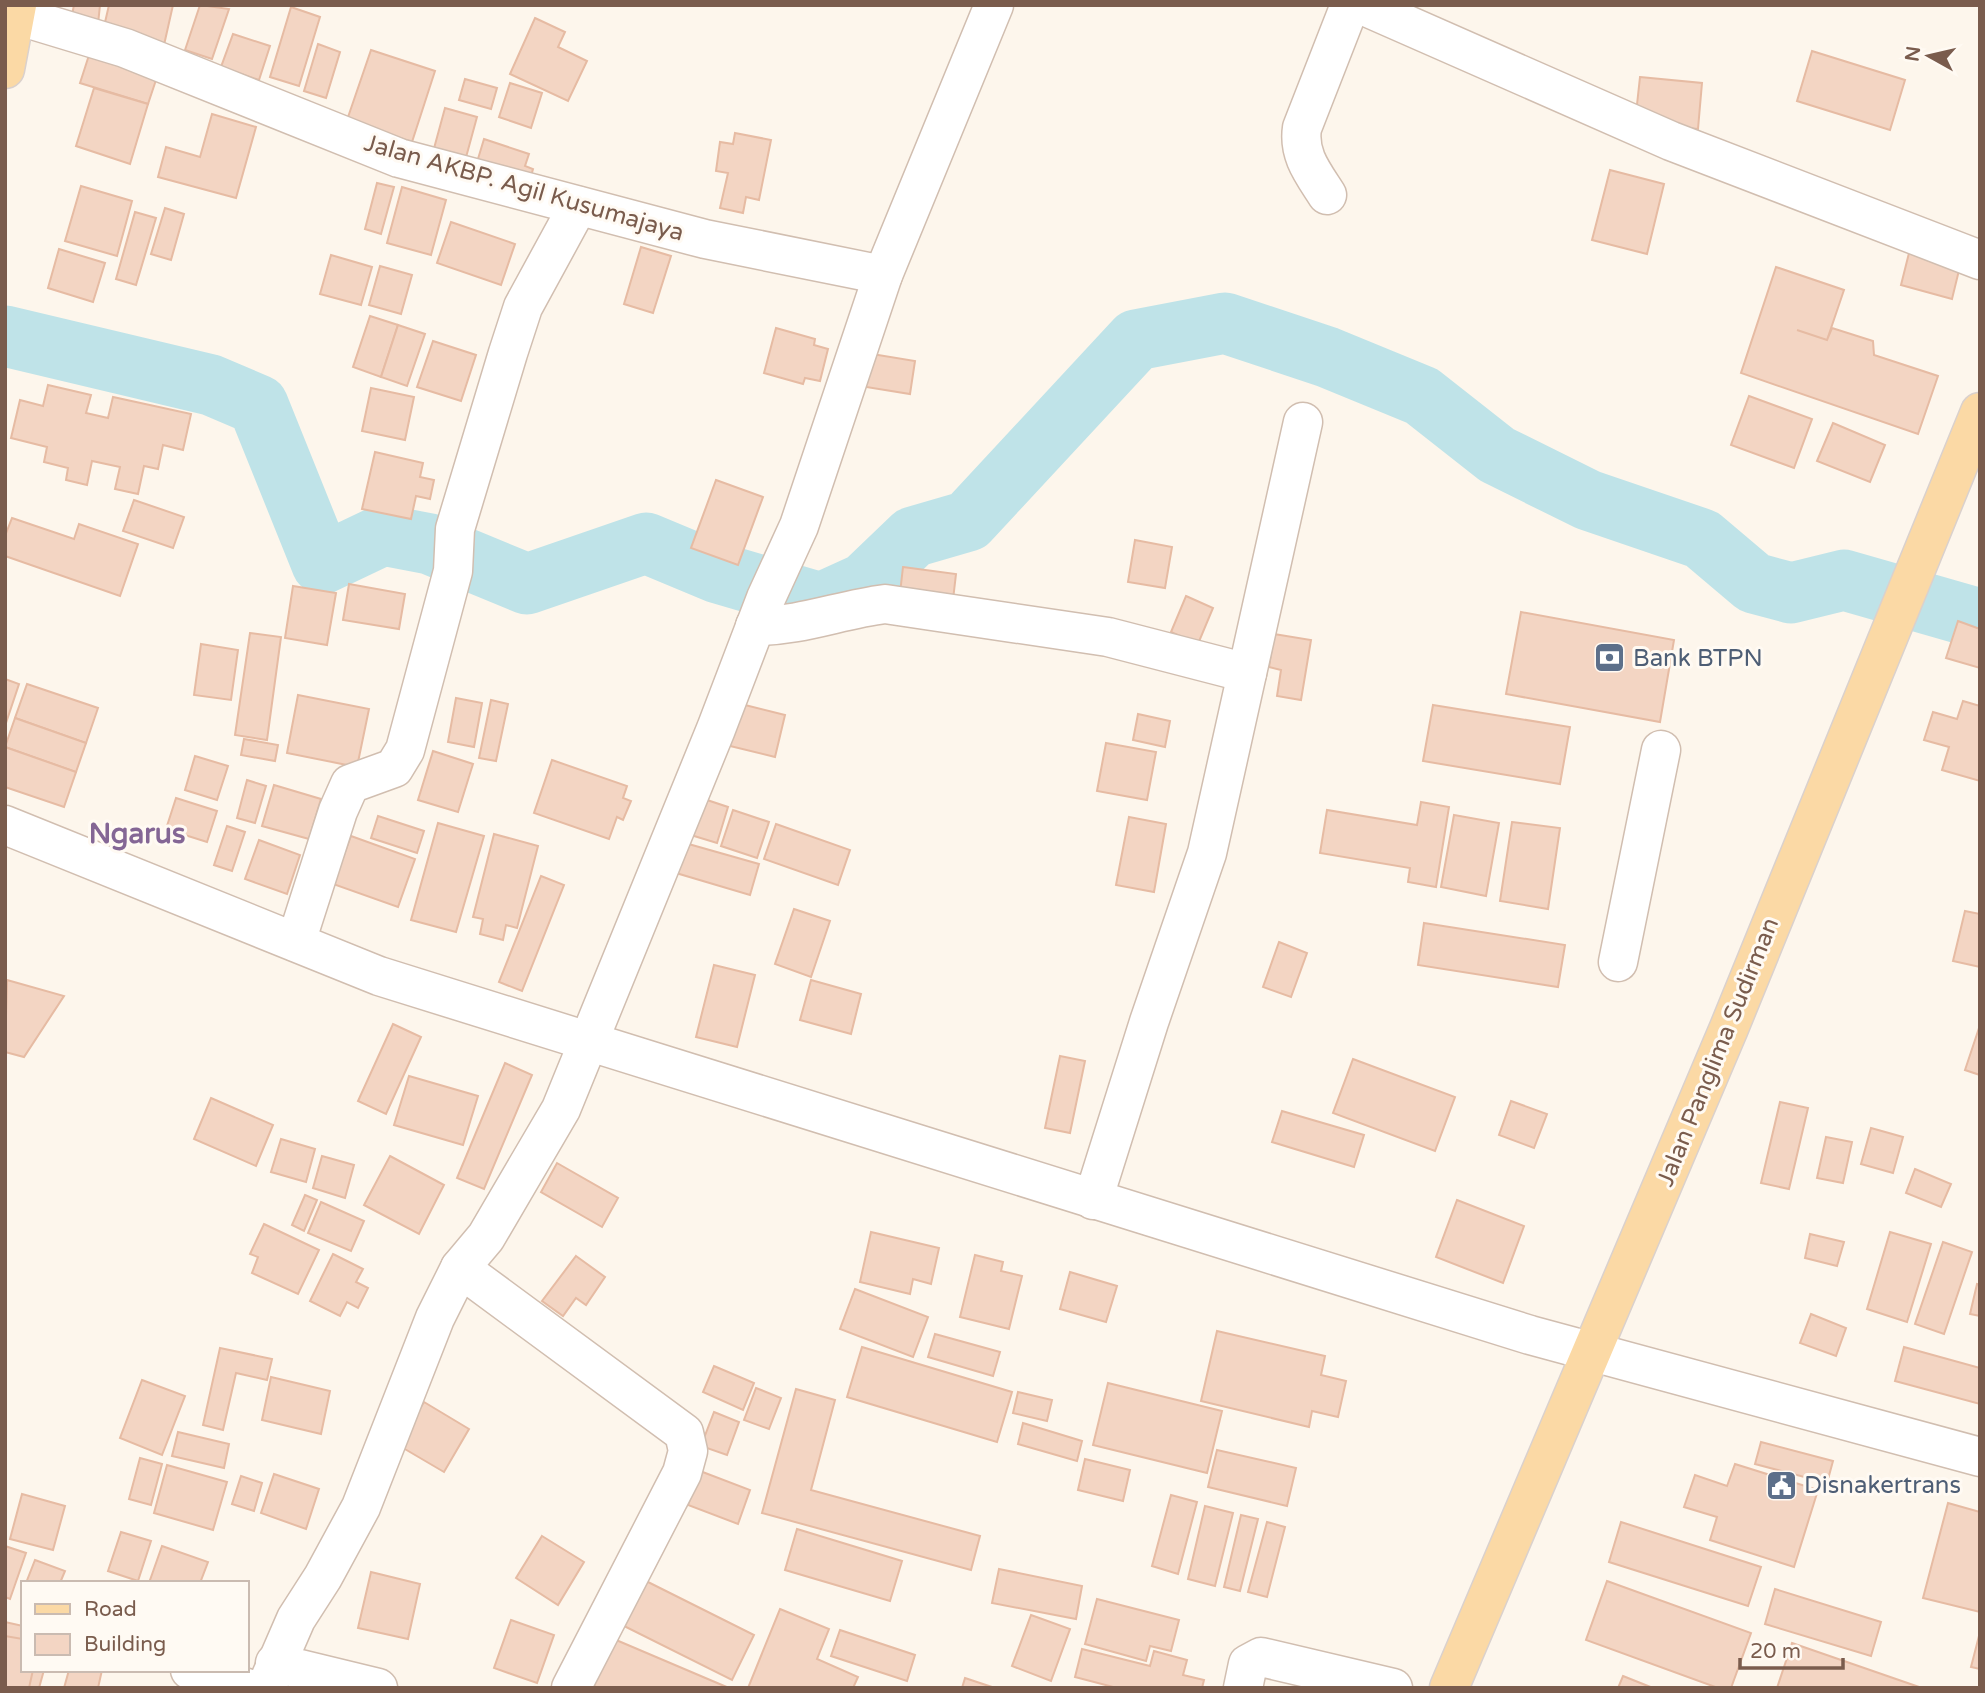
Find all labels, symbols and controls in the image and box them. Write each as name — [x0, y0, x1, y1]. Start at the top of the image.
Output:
north arrow — [1894, 21, 1964, 91]
text: N — [1901, 45, 1925, 63]
street label: Jalan AKBP. Agil Kusumajaya — [361, 128, 687, 248]
bank icon: Bank BTPN — [1593, 641, 1627, 675]
place label: Bank BTPN — [1633, 644, 1763, 673]
district label: Ngarus — [89, 817, 185, 851]
street label: Jalan Panglima Sudirman — [1651, 913, 1785, 1191]
public building icon: Disnakertrans — [1764, 1468, 1798, 1502]
place label: Disnakertrans — [1804, 1471, 1961, 1500]
legend — [21, 1581, 248, 1672]
text: Road — [84, 1597, 137, 1622]
scale bar — [1740, 1626, 1843, 1670]
text: Building — [84, 1632, 166, 1657]
text: 20 m — [1750, 1639, 1801, 1664]

